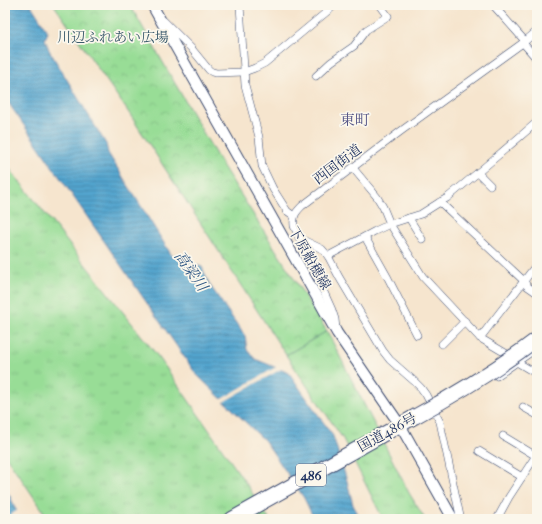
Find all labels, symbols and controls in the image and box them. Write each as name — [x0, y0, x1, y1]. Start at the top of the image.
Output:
park label: 川辺ふれあい広場 — [57, 29, 169, 46]
district label: 東町 — [340, 111, 370, 129]
street label: 西国街道 — [310, 141, 365, 188]
street label: 下原船穂線 — [285, 224, 334, 293]
water label: 高梁川 — [171, 247, 212, 296]
street label: 国道486号 — [355, 409, 420, 456]
road number: 486 — [296, 464, 326, 486]

